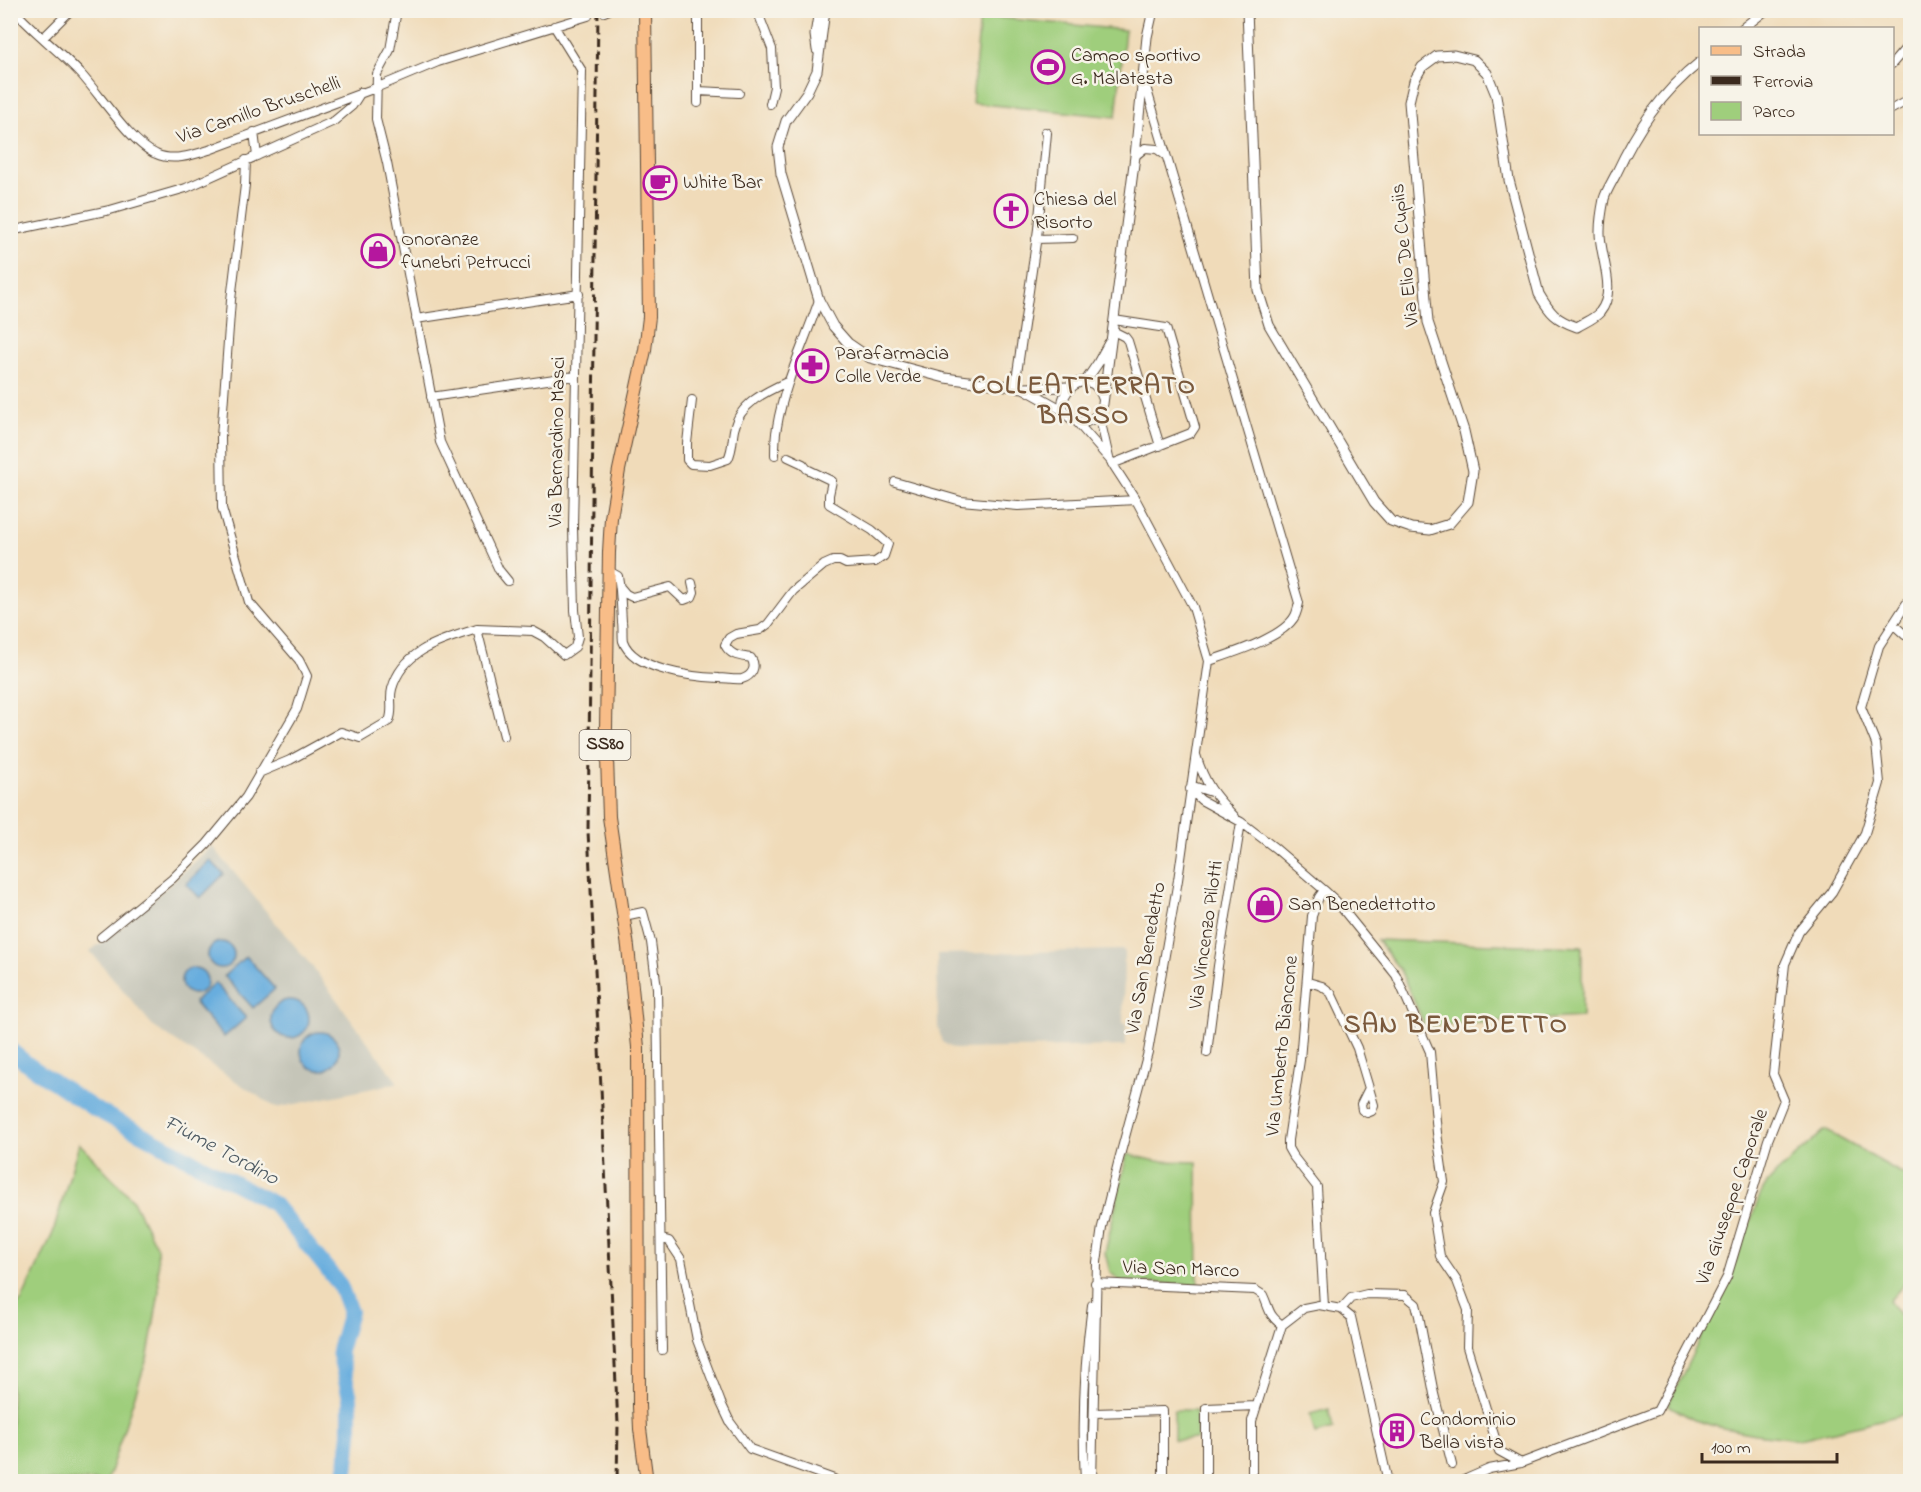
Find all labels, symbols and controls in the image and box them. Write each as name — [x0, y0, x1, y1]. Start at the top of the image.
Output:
legend — [1699, 27, 1894, 135]
text: Strada — [1753, 40, 1806, 66]
place label: Campo sportivo G. Malatesta — [1071, 42, 1201, 94]
sports icon: Campo sportivo G. Malatesta — [1030, 49, 1066, 85]
street label: Via Camillo Bruschelli — [172, 69, 345, 153]
text: Ferrovia — [1752, 70, 1813, 96]
text: Parco — [1753, 100, 1795, 126]
cafe icon: White Bar — [642, 165, 678, 201]
place label: White Bar — [683, 169, 764, 198]
street label: Via Elio De Cupiis — [1384, 182, 1428, 329]
place label: Chiesa del Risorto — [1034, 186, 1117, 238]
church icon: Chiesa del Risorto — [993, 193, 1029, 229]
place label: Onoranze funebri Petrucci — [401, 226, 531, 278]
shop icon: Onoranze funebri Petrucci — [360, 233, 396, 269]
place label: Parafarmacia Colle Verde — [835, 340, 949, 392]
pharmacy icon: Parafarmacia Colle Verde — [794, 348, 830, 384]
street label: Via Bernardino Masci — [542, 356, 574, 529]
district label: COLLEATTERRATO BASSO — [972, 368, 1196, 436]
road number: SS80 — [580, 730, 630, 760]
street label: Via Vincenzo Pilotti — [1182, 859, 1232, 1012]
street label: Via San Benedetto — [1119, 880, 1175, 1037]
shop icon: San Benedettotto — [1247, 887, 1283, 923]
place label: San Benedettotto — [1288, 891, 1436, 920]
street label: Via Umberto Biancone — [1259, 954, 1307, 1139]
district label: SAN BENEDETTO — [1344, 1007, 1568, 1045]
street label: Via Giuseppe Caporale — [1689, 1105, 1777, 1290]
water label: Fiume Tordino — [158, 1108, 285, 1194]
street label: Via San Marco — [1121, 1253, 1240, 1287]
place label: Condominio Bella vista — [1419, 1406, 1516, 1458]
building icon: Condominio Bella vista — [1379, 1413, 1415, 1449]
scale bar — [1702, 1426, 1837, 1464]
text: 100 m — [1711, 1436, 1751, 1462]

